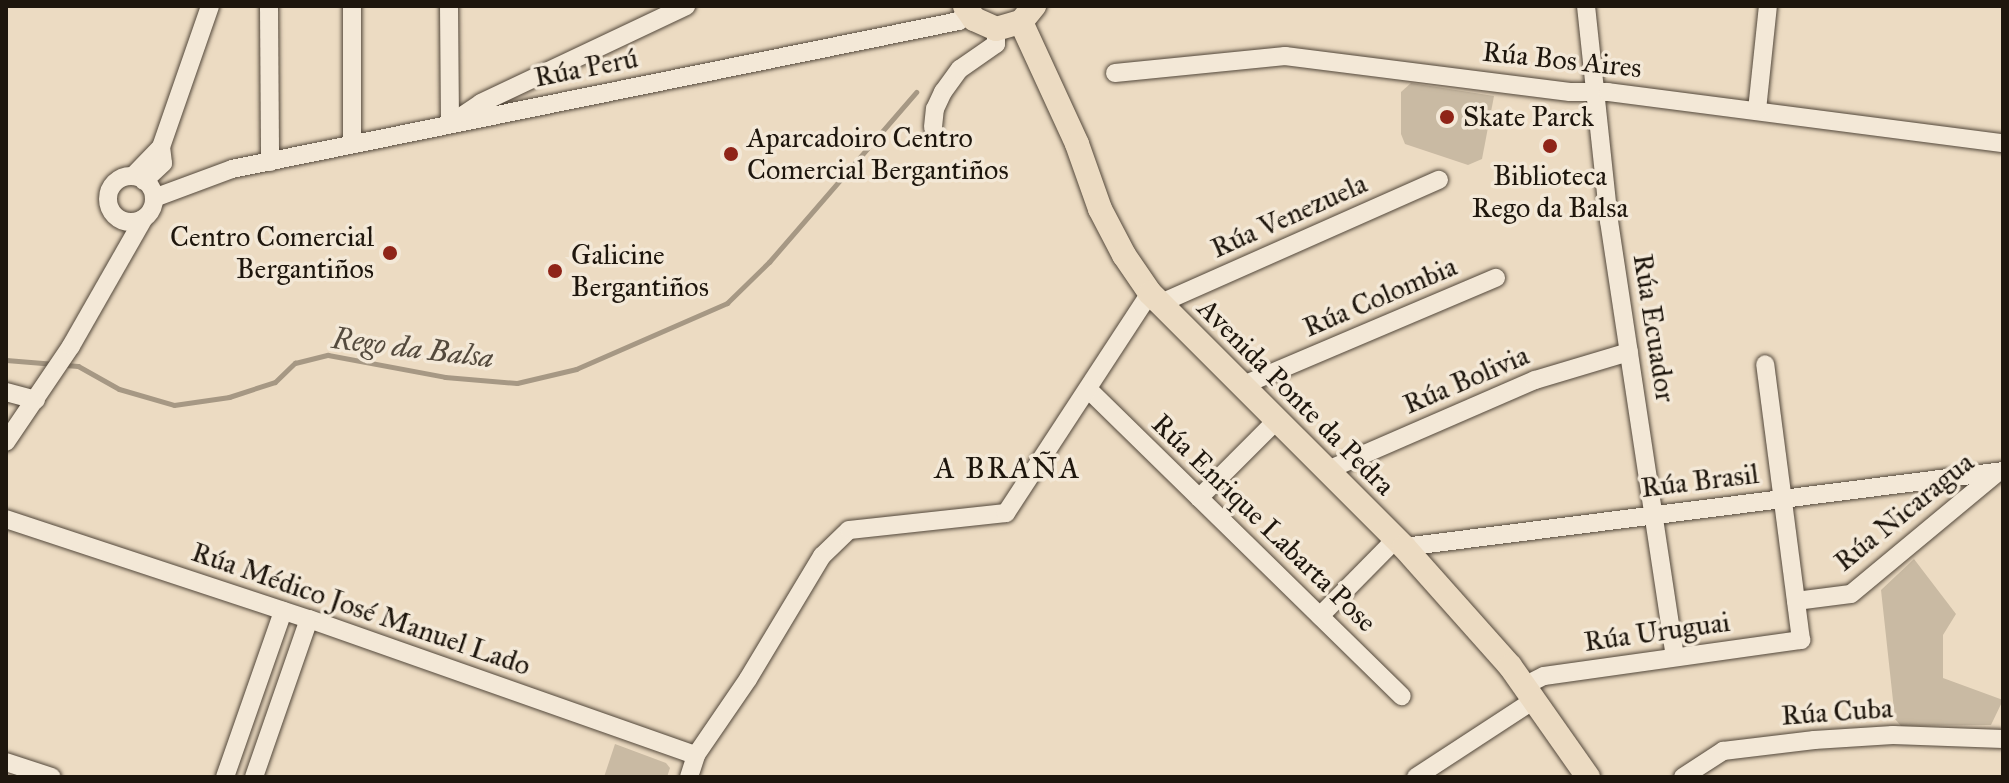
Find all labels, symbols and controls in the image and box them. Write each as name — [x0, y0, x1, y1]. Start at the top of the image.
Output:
street label: Rúa Bos Aires — [1481, 35, 1643, 85]
street label: Rúa Perú — [531, 42, 641, 94]
place label: Skate Parck — [1463, 100, 1594, 134]
marker: Skate Parck — [1438, 108, 1456, 126]
place label: Aparcadoiro Centro Comercial Bergantiños — [747, 121, 1009, 187]
marker: Biblioteca Rego da Balsa — [1541, 137, 1559, 155]
marker: Aparcadoiro Centro Comercial Bergantiños — [722, 145, 740, 163]
place label: Biblioteca Rego da Balsa — [1472, 159, 1628, 225]
street label: Rúa Venezuela — [1206, 167, 1372, 265]
place label: Centro Comercial Bergantiños — [170, 220, 374, 286]
place label: Galicine Bergantiños — [571, 238, 709, 304]
marker: Centro Comercial Bergantiños — [381, 244, 399, 262]
street label: Rúa Colombia — [1298, 250, 1462, 344]
street label: Rúa Ecuador — [1626, 251, 1682, 405]
marker: Galicine Bergantiños — [546, 262, 564, 280]
street label: Avenida Ponte da Pedra — [1191, 292, 1401, 502]
water label: Rego da Balsa — [330, 320, 496, 376]
street label: Rúa Bolivia — [1398, 339, 1534, 421]
street label: Rúa Enrique Labarta Pose — [1145, 407, 1383, 639]
street label: Rúa Nicaragua — [1828, 446, 1980, 578]
district label: A BRAÑA — [934, 450, 1082, 486]
street label: Rúa Brasil — [1639, 457, 1761, 505]
street label: Rúa Médico José Manuel Lado — [187, 535, 535, 683]
street label: Rúa Uruguai — [1582, 605, 1732, 659]
street label: Rúa Cuba — [1780, 691, 1894, 733]

